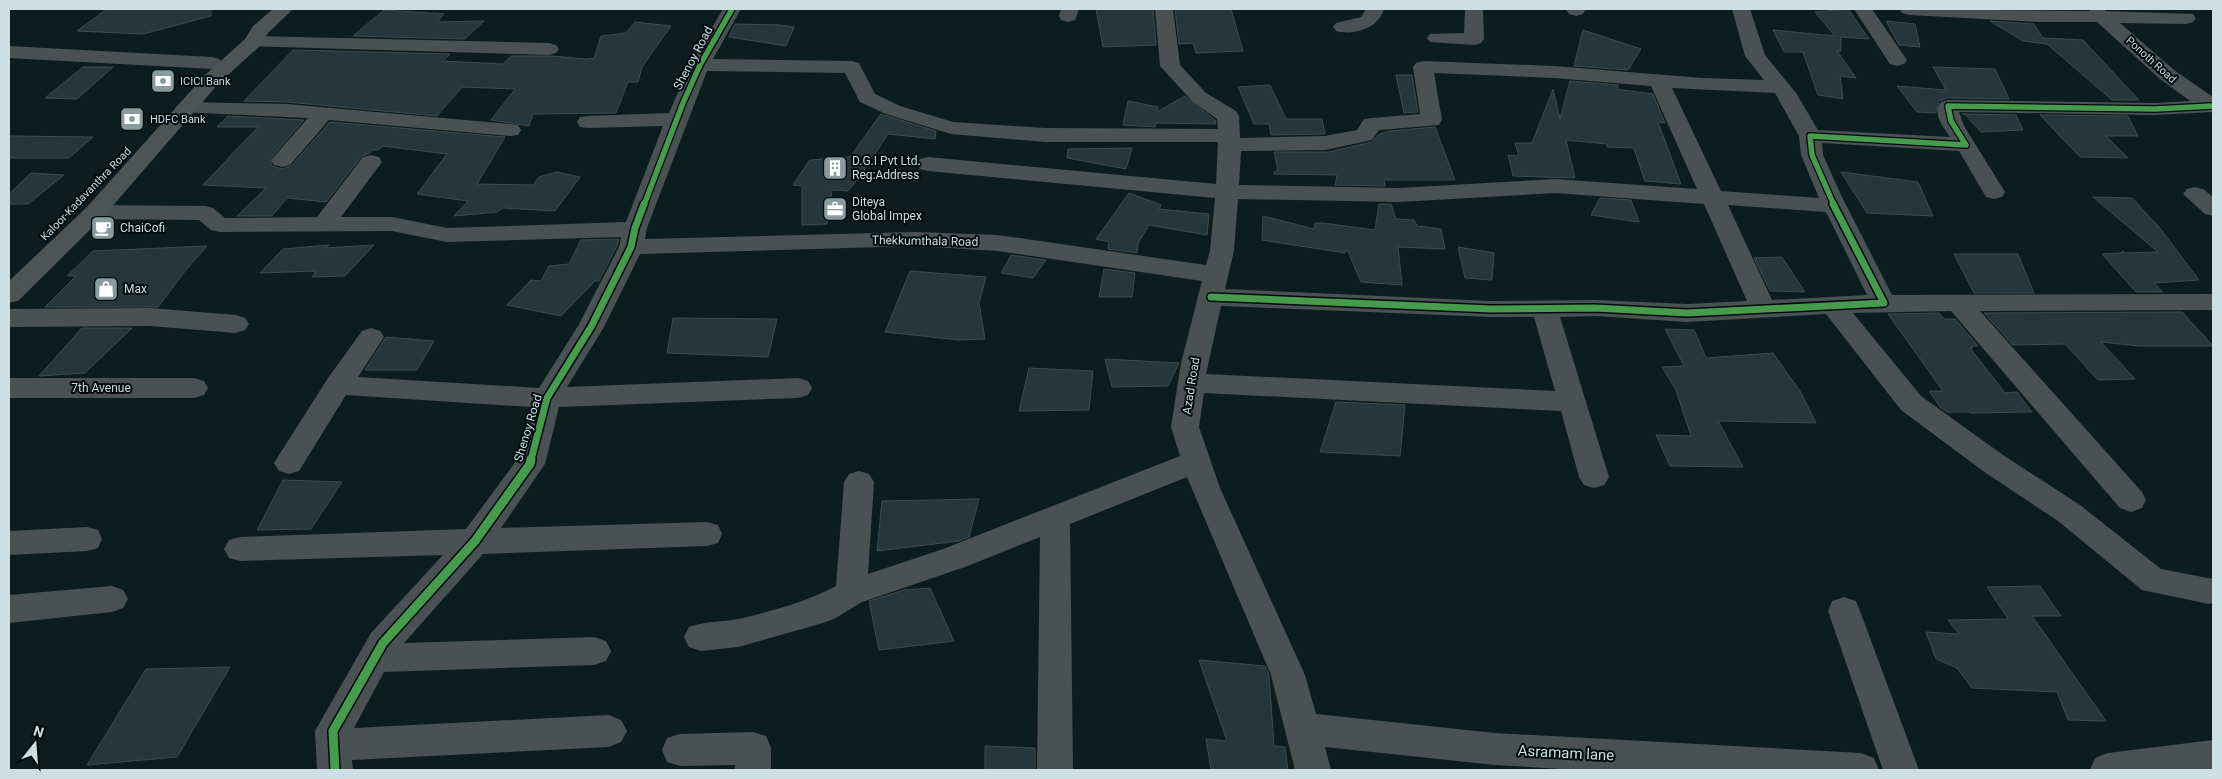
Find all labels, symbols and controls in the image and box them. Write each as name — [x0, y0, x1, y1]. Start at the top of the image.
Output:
street label: Shenoy Road — [670, 24, 716, 92]
street label: Ponoth Road — [2123, 34, 2179, 86]
bank icon: ICICI Bank — [150, 68, 176, 94]
place label: ICICI Bank — [180, 75, 231, 88]
bank icon: HDFC Bank — [119, 106, 145, 132]
place label: HDFC Bank — [150, 113, 206, 126]
street label: Kaloor-Kadavanthra Road — [38, 145, 134, 243]
place label: D.G.I Pvt Ltd. Reg:Address — [852, 154, 921, 182]
building icon: D.G.I Pvt Ltd. Reg:Address — [822, 155, 848, 181]
place label: Diteya Global Impex — [852, 195, 922, 223]
office icon: Diteya Global Impex — [822, 196, 848, 222]
cafe icon: ChaiCofi — [90, 215, 116, 241]
place label: ChaiCofi — [120, 221, 165, 235]
street label: Thekkumthala Road — [872, 233, 978, 249]
shop icon: Max — [93, 276, 119, 302]
place label: Max — [124, 282, 147, 296]
street label: Azad Road — [1180, 356, 1202, 416]
street label: 7th Avenue — [71, 381, 131, 395]
street label: Shenoy Road — [511, 393, 545, 463]
north arrow — [10, 719, 60, 769]
text: N — [32, 722, 46, 741]
street label: Asramam lane — [1517, 741, 1615, 765]

